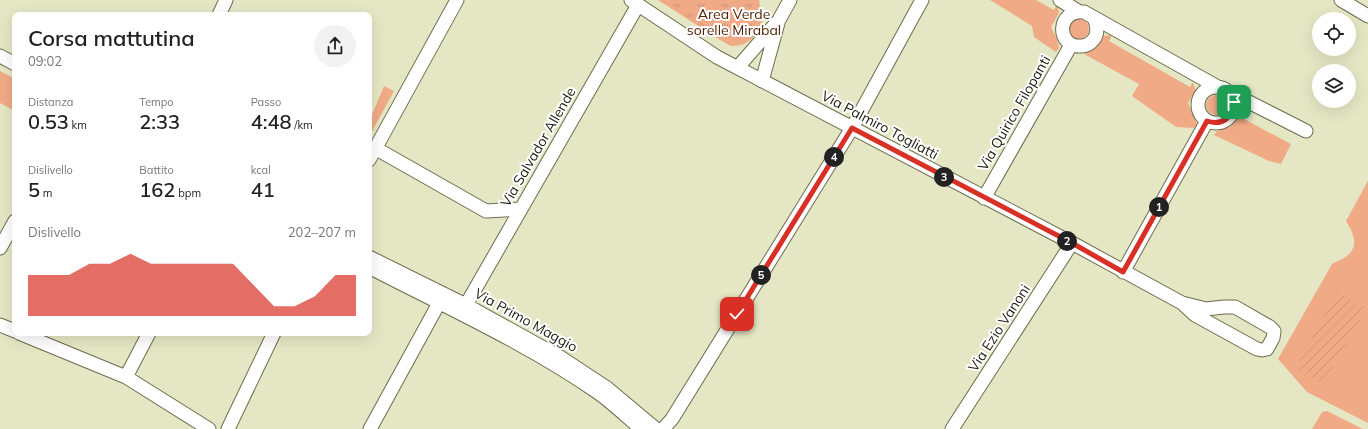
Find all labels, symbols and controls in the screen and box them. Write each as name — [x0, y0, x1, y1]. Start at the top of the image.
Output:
park label: Area Verde sorelle Mirabal — [687, 5, 781, 39]
map controls — [1312, 12, 1356, 108]
button: locate — [1312, 12, 1356, 56]
text: Corsa mattutina — [28, 24, 195, 52]
button: share — [314, 25, 356, 67]
street label: Via Quirico Filopanti — [974, 52, 1054, 174]
text: 09:02 — [28, 53, 62, 69]
button: layers — [1312, 64, 1356, 108]
street label: Via Salvador Allende — [496, 84, 580, 210]
pin — [1217, 85, 1251, 119]
street label: Via Palmiro Togliatti — [818, 87, 942, 163]
icon: arrive — [1223, 91, 1245, 113]
text: Distanza — [28, 95, 73, 109]
text: Tempo — [139, 95, 174, 109]
text: Passo — [251, 95, 281, 109]
text: 0.53 — [28, 109, 69, 134]
text: 2:33 — [139, 109, 180, 134]
text: 4:48 — [251, 109, 291, 134]
text: km — [69, 118, 87, 132]
text: /km — [291, 118, 313, 132]
pin: 4 — [824, 147, 844, 167]
text: 4 — [831, 150, 837, 164]
text: Dislivello — [28, 163, 73, 177]
text: Battito — [139, 163, 174, 177]
text: kcal — [251, 163, 271, 177]
pin: 3 — [934, 167, 954, 187]
text: 3 — [941, 170, 947, 184]
text: 5 — [28, 177, 40, 202]
text: 162 — [139, 177, 175, 202]
text: 41 — [251, 177, 275, 202]
text: m — [40, 186, 53, 200]
text: bpm — [175, 186, 201, 200]
pin: 1 — [1149, 197, 1169, 217]
text: 1 — [1156, 200, 1162, 214]
text: Dislivello — [28, 224, 81, 240]
text: 202–207 m — [288, 224, 356, 240]
pin: 2 — [1057, 231, 1077, 251]
text: 2 — [1064, 234, 1070, 248]
pin: 5 — [751, 265, 771, 285]
text: 5 — [758, 268, 764, 282]
street label: Via Ezio Vanoni — [964, 281, 1034, 375]
street label: Via Primo Maggio — [471, 284, 581, 356]
pin — [720, 297, 754, 331]
icon: check — [726, 303, 748, 325]

